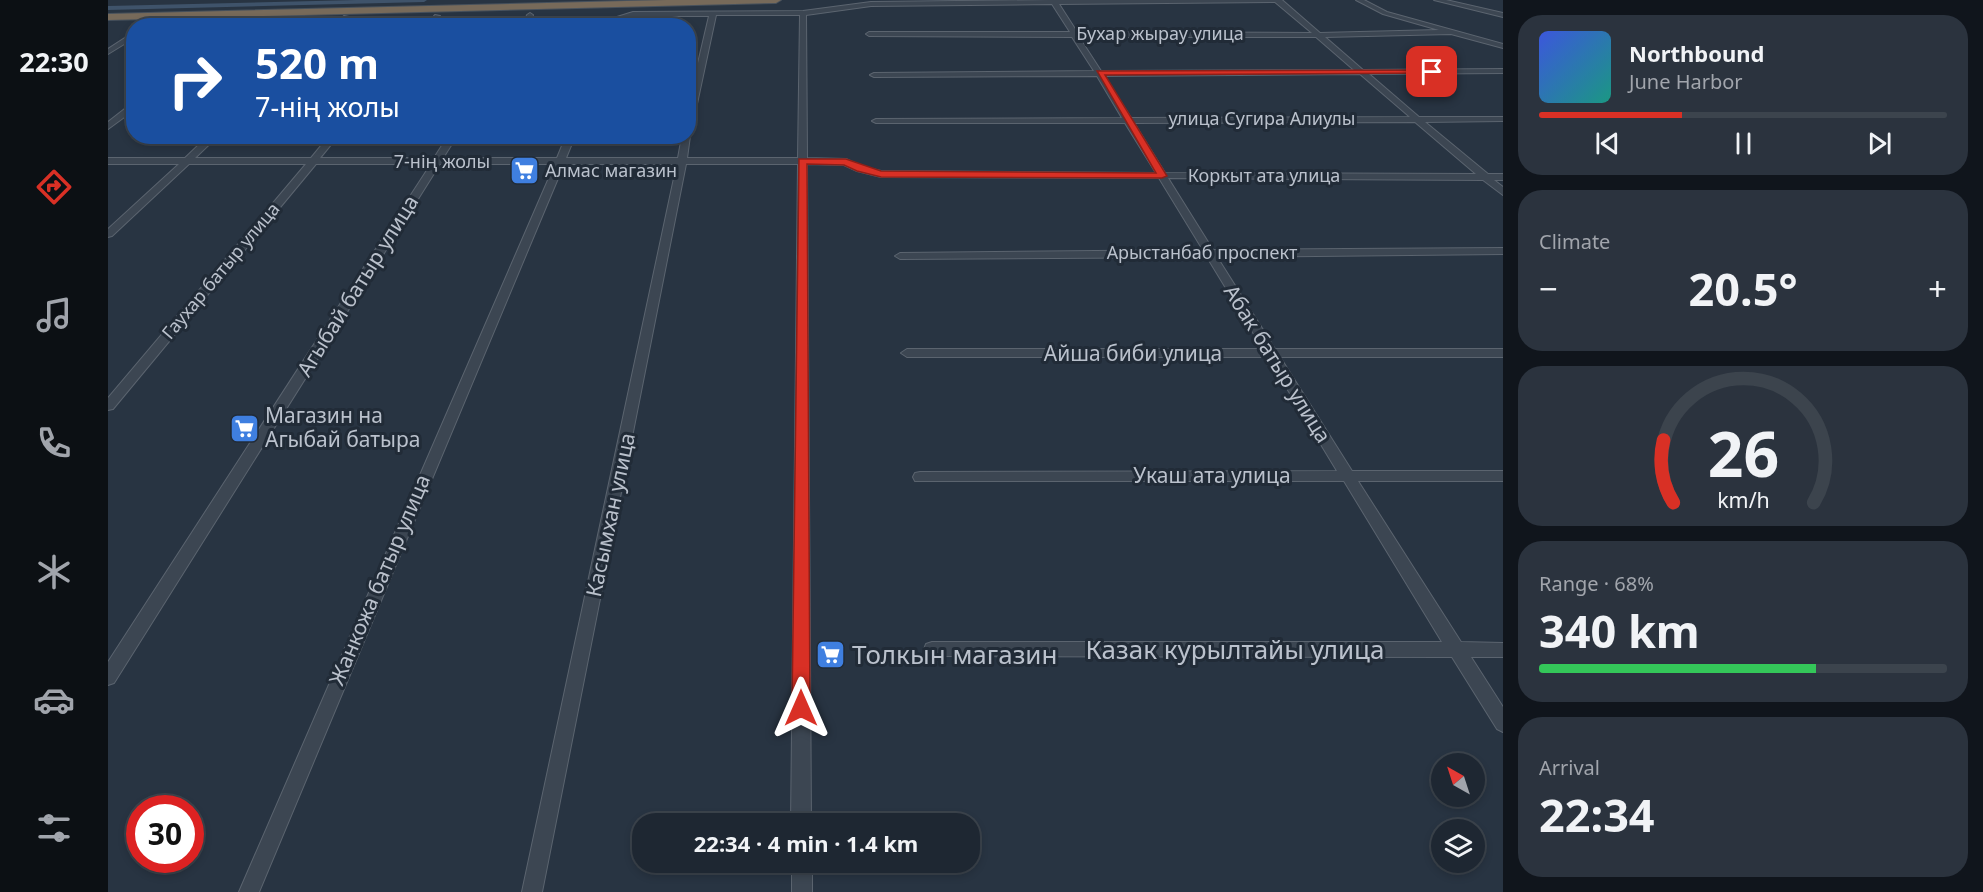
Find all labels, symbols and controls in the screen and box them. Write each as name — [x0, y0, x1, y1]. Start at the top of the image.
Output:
street label: Бухар жырау улица — [1076, 21, 1244, 45]
text: 520 m — [255, 34, 379, 91]
text: Northbound — [1629, 38, 1764, 68]
icon: right — [156, 42, 234, 120]
text: 22:30 — [19, 43, 89, 80]
pin — [1406, 46, 1457, 97]
icon: arrive — [1415, 55, 1448, 88]
text: June Harbor — [1629, 68, 1743, 95]
text: 7-нің жолы — [255, 88, 400, 125]
street label: улица Сугира Алиулы — [1169, 106, 1355, 130]
icon: previous — [1591, 127, 1624, 160]
icon: pause — [1727, 127, 1760, 160]
icon: next — [1863, 127, 1896, 160]
street label: 7-нің жолы — [394, 149, 490, 173]
supermarket icon: Алмас магазин — [508, 155, 540, 187]
place label: Алмас магазин — [545, 158, 677, 182]
street label: Коркыт ата улица — [1188, 163, 1340, 187]
icon: directions — [33, 166, 75, 208]
street label: Агыбай батыр улица — [290, 190, 424, 381]
street label: Гаухар батыр улица — [156, 197, 284, 344]
text: Climate — [1539, 228, 1610, 255]
street label: Арыстанбаб проспект — [1107, 240, 1298, 264]
text: 20.5° — [1689, 258, 1797, 319]
text: − — [1539, 266, 1558, 311]
text: + — [1928, 266, 1947, 311]
street label: Абак батыр улица — [1218, 279, 1338, 448]
icon: music — [33, 294, 75, 336]
street label: Айша биби улица — [1044, 339, 1222, 367]
place label: Магазин на Агыбай батыра — [265, 401, 420, 453]
text: 26 — [1707, 410, 1779, 495]
supermarket icon: Магазин на Агыбай батыра — [228, 412, 260, 444]
icon: phone — [33, 422, 75, 464]
street label: Касымхан улица — [579, 430, 641, 599]
street label: Укаш ата улица — [1133, 461, 1291, 489]
street label: Жанкожа батыр улица — [322, 470, 436, 689]
text: km/h — [1717, 485, 1769, 514]
icon: climate — [33, 551, 75, 593]
text: Range · 68% — [1539, 570, 1654, 597]
text: 340 km — [1539, 600, 1700, 661]
street label: Казак курылтайы улица — [1086, 631, 1384, 667]
place label: Толкын магазин — [852, 636, 1057, 672]
supermarket icon: Толкын магазин — [815, 639, 847, 671]
position arrow — [769, 676, 833, 740]
icon: car — [33, 679, 75, 721]
north arrow — [1431, 753, 1485, 807]
map controls — [1431, 753, 1485, 873]
text: Arrival — [1539, 754, 1600, 781]
text: 22:34 — [1539, 784, 1655, 845]
speed limit sign: 30 — [126, 795, 204, 873]
icon: filters — [33, 807, 75, 849]
button: layers — [1431, 819, 1485, 873]
text: 22:34 · 4 min · 1.4 km — [694, 828, 918, 858]

